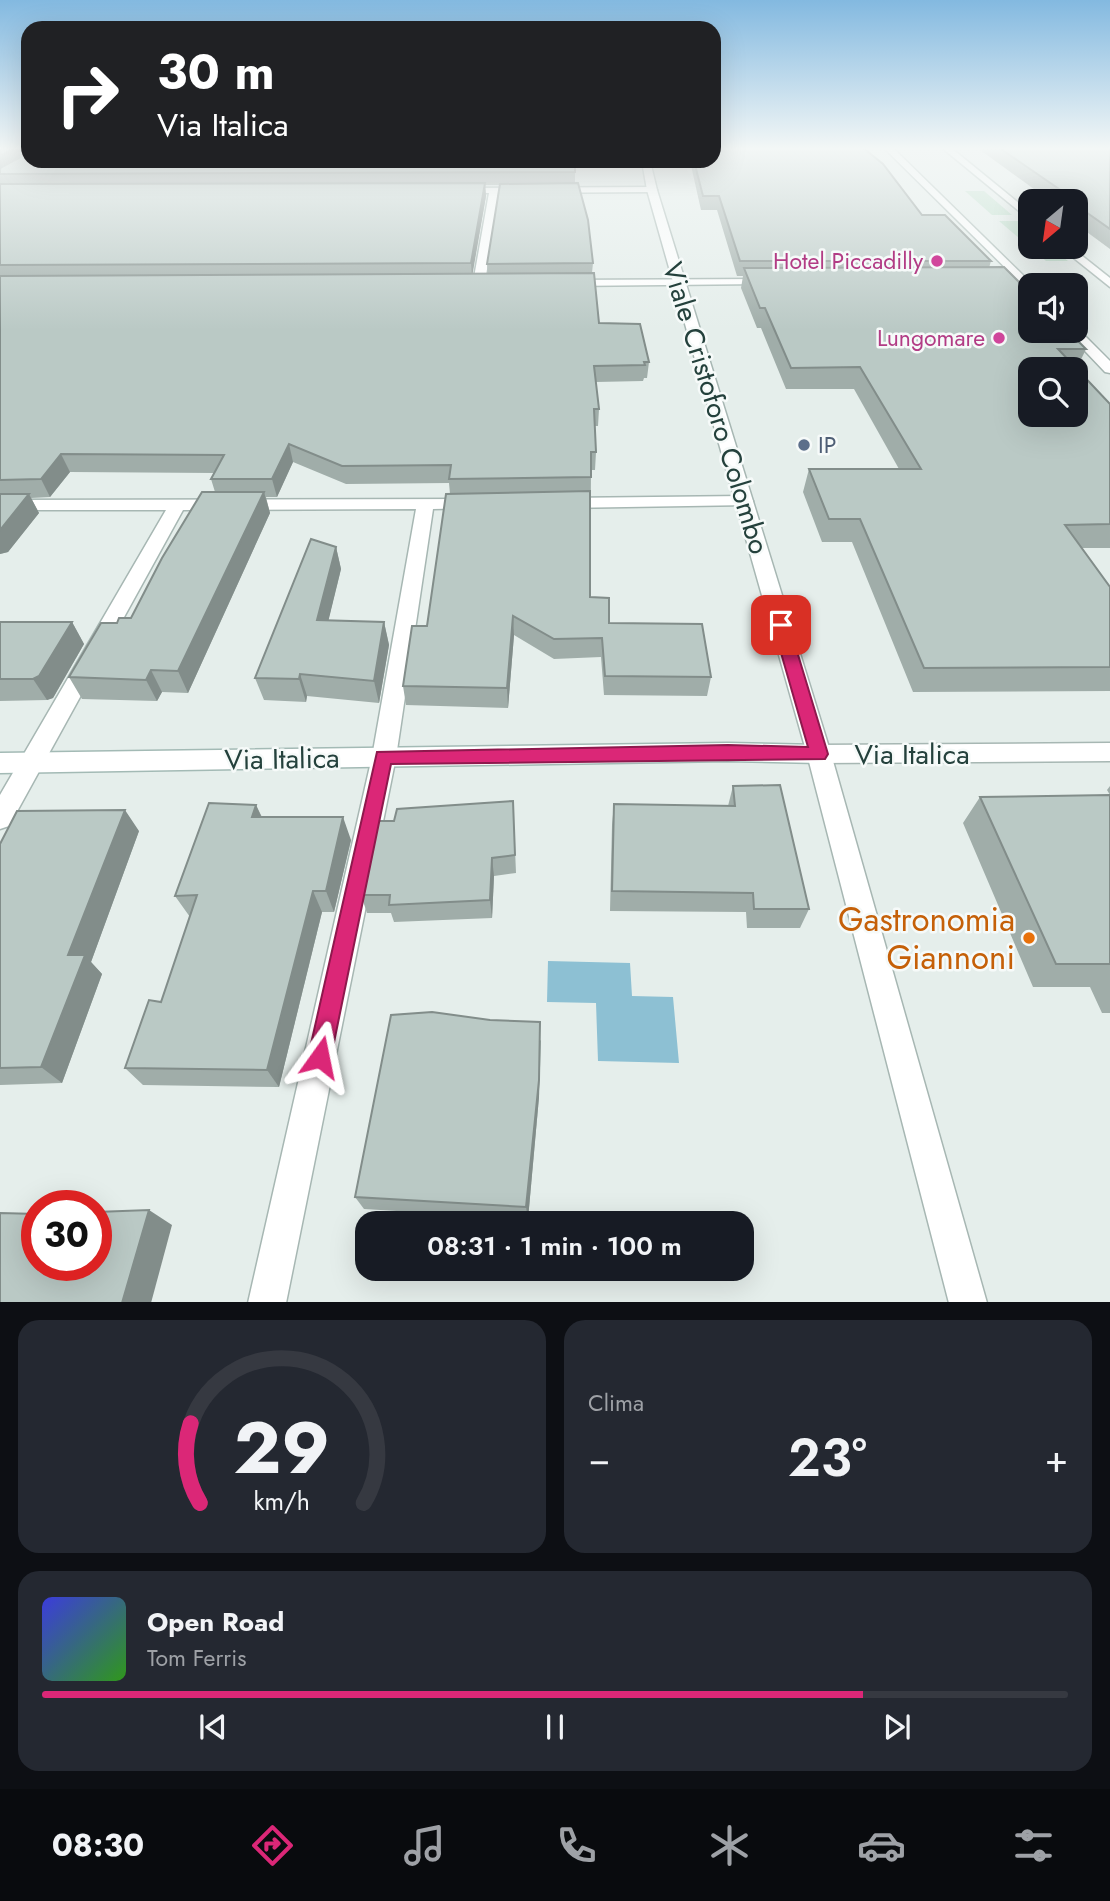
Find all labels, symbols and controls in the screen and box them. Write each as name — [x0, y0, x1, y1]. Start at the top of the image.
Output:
text: 30 m — [157, 37, 275, 107]
icon: right — [42, 49, 133, 140]
text: Via Italica — [157, 102, 289, 148]
north arrow — [1018, 189, 1088, 259]
map controls — [1018, 189, 1088, 427]
place label: Hotel Piccadilly — [773, 244, 924, 278]
marker: Hotel Piccadilly — [929, 253, 945, 269]
street label: Viale Cristoforo Colombo — [652, 257, 780, 559]
button: sound — [1018, 273, 1088, 343]
place label: Lungomare — [877, 321, 985, 355]
marker: Lungomare — [991, 330, 1007, 346]
button: search — [1018, 357, 1088, 427]
place label: IP — [818, 428, 836, 462]
marker: IP — [796, 437, 812, 453]
pin — [751, 595, 811, 655]
icon: arrive — [762, 606, 800, 644]
street label: Via Italica — [854, 734, 970, 775]
street label: Via Italica — [224, 737, 340, 781]
place label: Gastronomia Giannoni — [838, 896, 1015, 981]
marker: Gastronomia Giannoni — [1021, 930, 1037, 946]
position arrow — [283, 1020, 357, 1094]
speed limit sign: 30 — [21, 1190, 112, 1281]
text: 08:31 · 1 min · 100 m — [427, 1227, 682, 1265]
text: Clima — [588, 1386, 644, 1420]
text: 29 — [234, 1395, 330, 1500]
text: 23° — [788, 1420, 867, 1496]
text: − — [588, 1431, 610, 1486]
text: + — [1045, 1431, 1068, 1486]
text: km/h — [254, 1482, 310, 1518]
text: Open Road — [147, 1603, 284, 1641]
text: Tom Ferris — [147, 1641, 246, 1675]
icon: previous — [194, 1708, 232, 1746]
icon: pause — [536, 1708, 574, 1746]
icon: next — [878, 1708, 916, 1746]
icon: directions — [248, 1821, 297, 1870]
icon: music — [400, 1821, 449, 1870]
icon: phone — [552, 1821, 601, 1870]
icon: climate — [705, 1821, 754, 1870]
icon: car — [857, 1821, 906, 1870]
icon: filters — [1009, 1821, 1058, 1870]
text: 08:30 — [52, 1822, 144, 1868]

